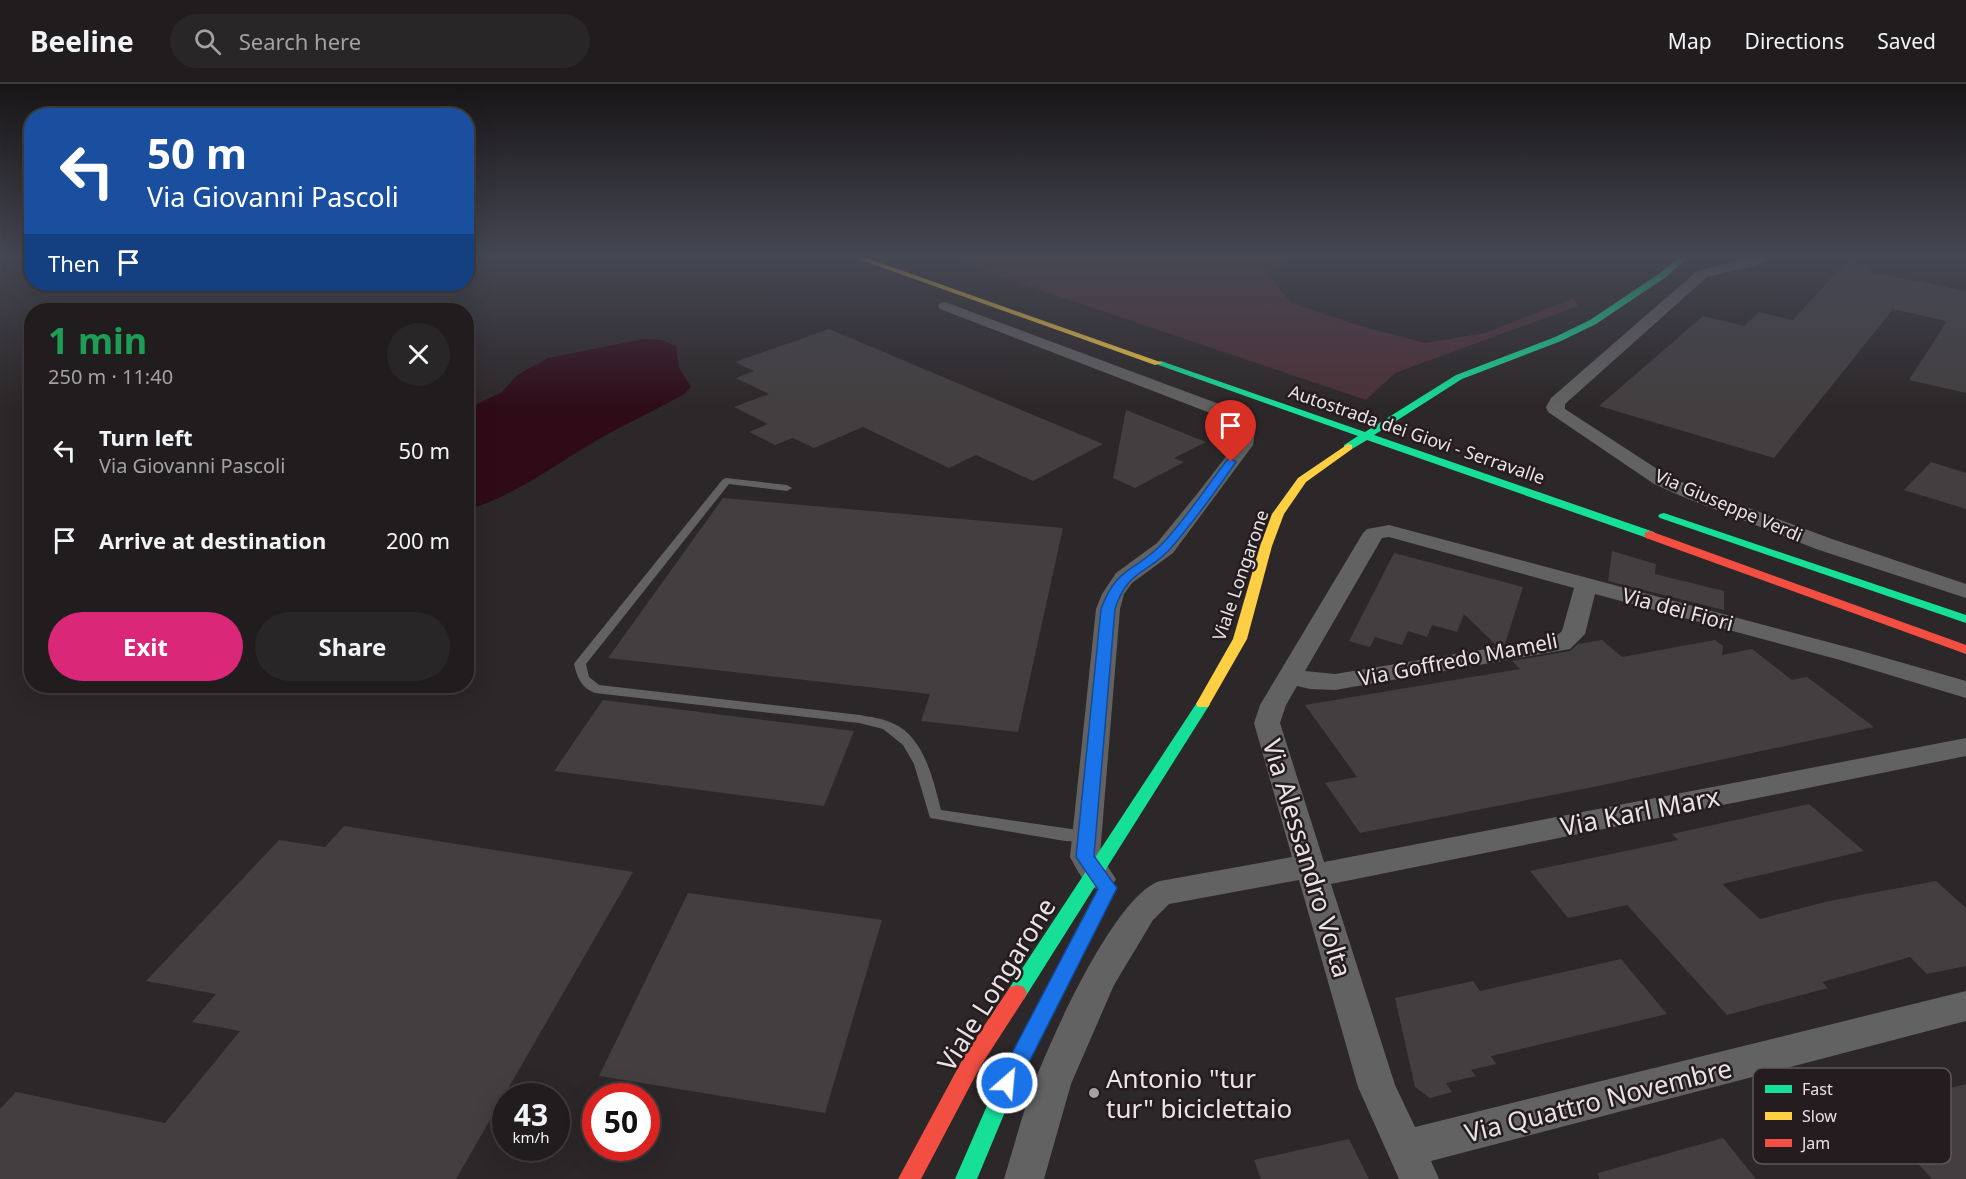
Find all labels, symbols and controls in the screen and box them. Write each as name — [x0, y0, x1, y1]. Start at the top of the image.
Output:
search box — [170, 14, 590, 68]
text: Beeline — [30, 22, 134, 60]
icon: search — [191, 25, 224, 58]
text: Search here — [239, 26, 361, 56]
text: Map — [1668, 27, 1712, 55]
text: Directions — [1745, 27, 1844, 55]
text: Saved — [1877, 27, 1936, 55]
text: 50 m — [147, 124, 247, 181]
icon: left — [48, 132, 126, 210]
text: Via Giovanni Pascoli — [147, 178, 399, 215]
icon: arrive — [112, 246, 145, 279]
text: Then — [48, 248, 100, 278]
text: 1 min — [48, 316, 147, 365]
button: close — [387, 323, 450, 386]
text: 250 m · 11:40 — [48, 363, 173, 390]
street label: Autostrada dei Giovi - Serravalle — [1286, 379, 1548, 489]
pin — [1205, 400, 1256, 462]
icon: arrive — [1214, 409, 1247, 442]
text: Turn left — [99, 422, 193, 452]
icon: left — [48, 434, 81, 467]
text: 50 m — [399, 435, 450, 465]
text: Via Giovanni Pascoli — [99, 452, 285, 479]
street label: Via Giuseppe Verdi — [1651, 463, 1807, 547]
street label: Viale Longarone — [1206, 506, 1274, 644]
icon: arrive — [48, 524, 81, 557]
text: Arrive at destination — [99, 525, 326, 555]
text: 200 m — [386, 525, 450, 555]
street label: Via dei Fiori — [1619, 581, 1737, 637]
button: Exit — [48, 612, 243, 681]
button: Share — [255, 612, 450, 681]
street label: Via Goffredo Mameli — [1356, 626, 1560, 692]
street label: Via Alessandro Volta — [1255, 734, 1361, 982]
street label: Via Karl Marx — [1557, 778, 1723, 844]
street label: Viale Longarone — [928, 891, 1064, 1077]
street label: Via Quattro Novembre — [1461, 1049, 1735, 1151]
position arrow — [975, 1051, 1039, 1115]
place label: Antonio "tur tur" biciclettaio — [1106, 1060, 1292, 1126]
legend — [1753, 1068, 1951, 1164]
text: Fast — [1802, 1078, 1833, 1100]
speed limit sign: 50 — [582, 1083, 660, 1161]
marker: Antonio "tur tur" biciclettaio — [1087, 1086, 1101, 1100]
text: 43 — [514, 1094, 548, 1135]
text: Slow — [1802, 1105, 1837, 1127]
text: km/h — [513, 1127, 549, 1147]
text: Jam — [1800, 1132, 1830, 1154]

